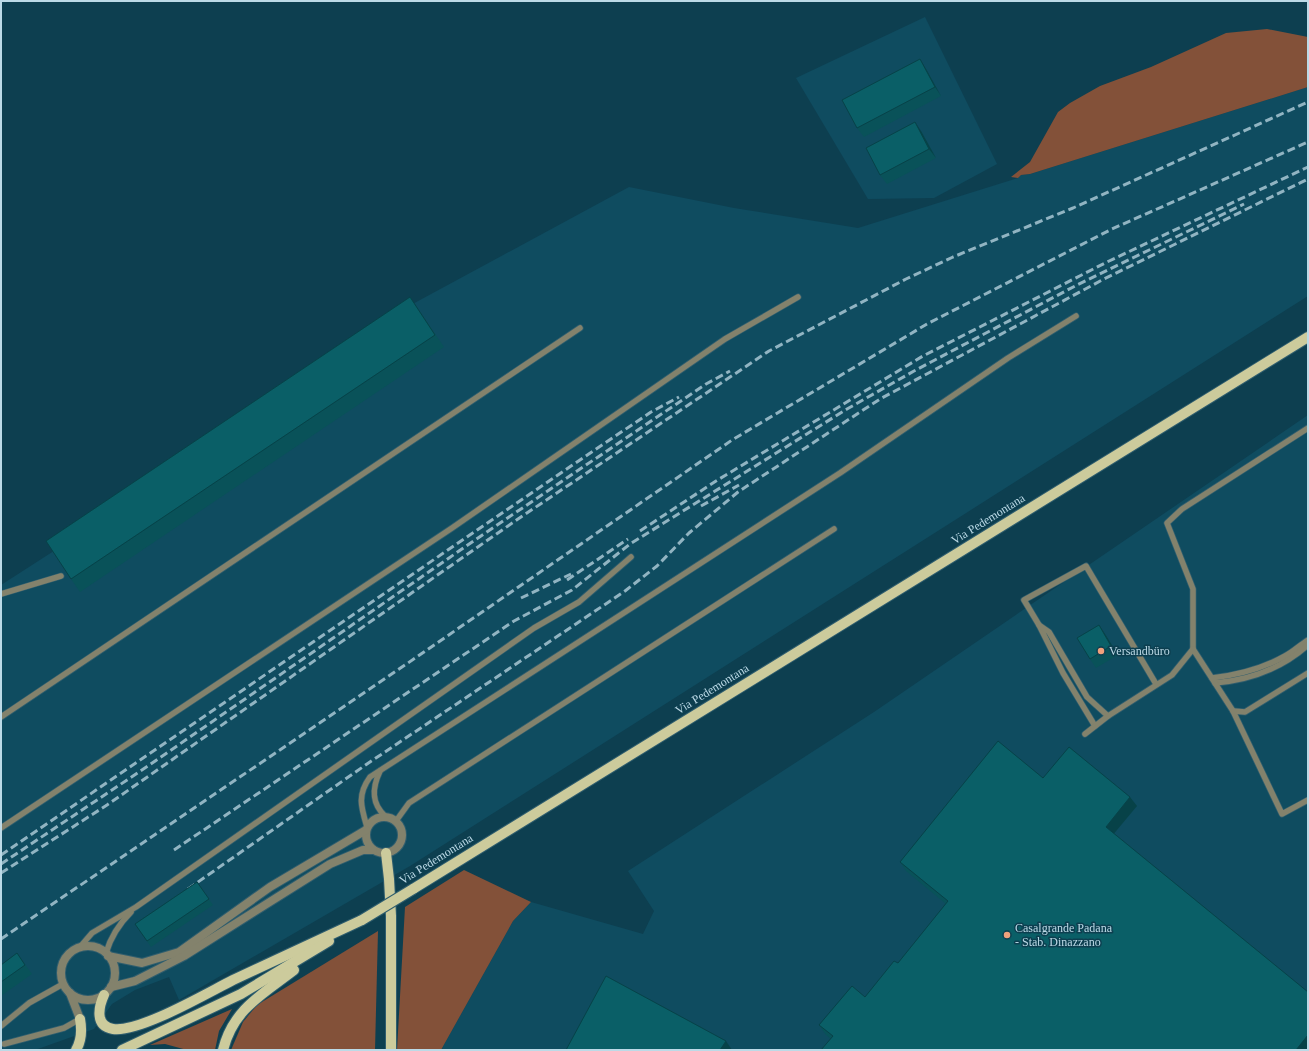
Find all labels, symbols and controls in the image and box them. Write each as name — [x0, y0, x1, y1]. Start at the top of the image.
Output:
street label: Via Pedemontana — [949, 490, 1028, 547]
place label: Versandbüro — [1109, 644, 1170, 658]
marker: Versandbüro — [1096, 646, 1106, 656]
street label: Via Pedemontana — [673, 660, 752, 717]
street label: Via Pedemontana — [397, 830, 476, 887]
place label: Casalgrande Padana - Stab. Dinazzano — [1015, 921, 1113, 949]
marker: Casalgrande Padana - Stab. Dinazzano — [1002, 930, 1012, 940]

